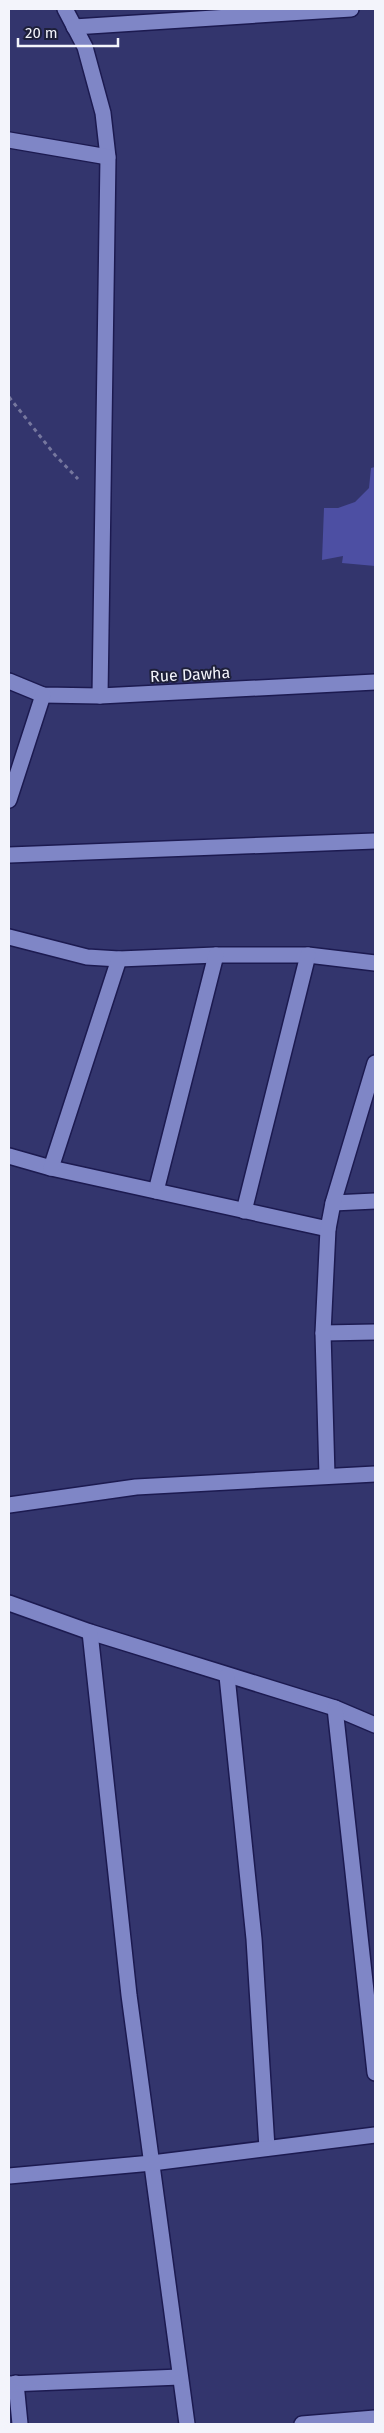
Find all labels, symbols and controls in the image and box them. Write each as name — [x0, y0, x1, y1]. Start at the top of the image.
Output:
scale bar — [18, 15, 118, 47]
text: 20 m — [25, 24, 58, 42]
street label: Rue Dawha — [149, 663, 231, 686]

